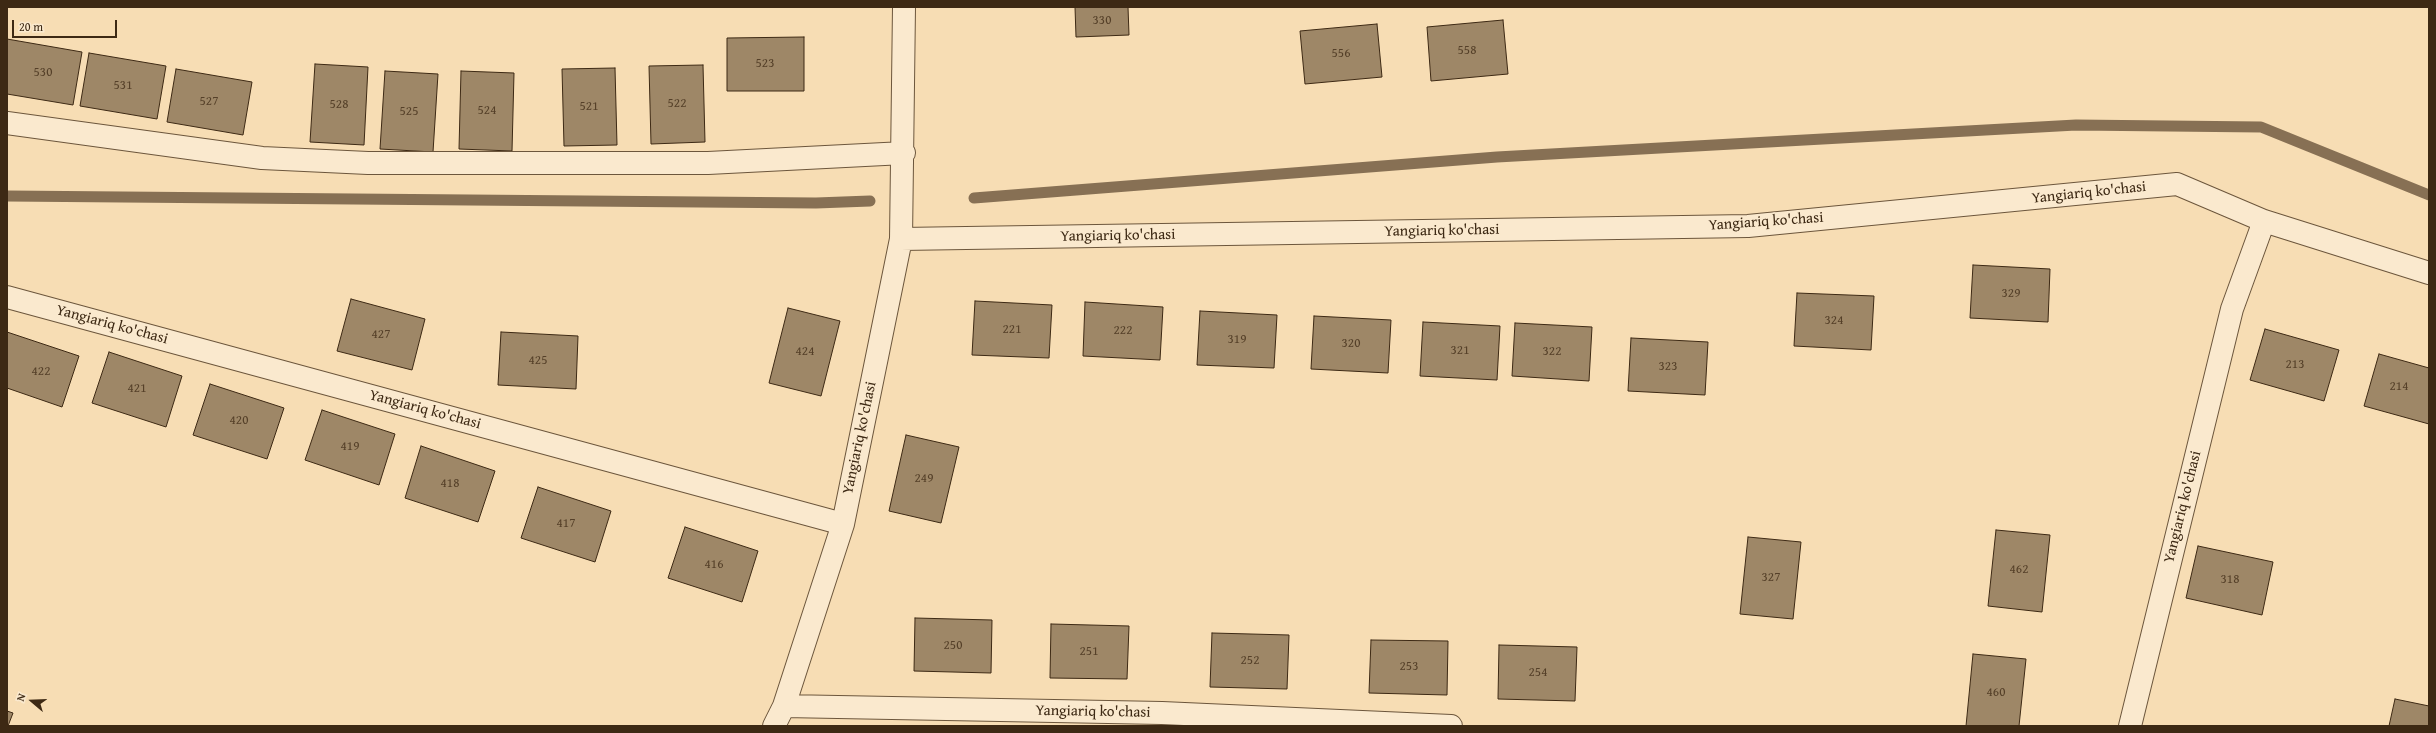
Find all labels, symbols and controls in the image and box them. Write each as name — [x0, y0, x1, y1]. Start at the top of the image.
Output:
scale bar — [14, 12, 119, 38]
house number: 330 — [1093, 13, 1111, 29]
text: 20 m — [19, 18, 43, 35]
house number: 558 — [1458, 43, 1476, 59]
house number: 556 — [1332, 46, 1350, 62]
house number: 523 — [756, 56, 774, 72]
house number: 530 — [34, 65, 52, 81]
house number: 531 — [114, 78, 132, 94]
house number: 527 — [200, 94, 218, 110]
house number: 522 — [668, 96, 686, 112]
house number: 528 — [330, 97, 348, 113]
house number: 521 — [580, 99, 598, 115]
house number: 524 — [478, 103, 496, 119]
house number: 525 — [400, 104, 418, 120]
street label: Yangiariq ko'chasi — [2031, 178, 2147, 208]
street label: Yangiariq ko'chasi — [1708, 209, 1824, 235]
street label: Yangiariq ko'chasi — [1384, 221, 1500, 241]
street label: Yangiariq ko'chasi — [1060, 226, 1176, 246]
house number: 329 — [2002, 286, 2020, 302]
street label: Yangiariq ko'chasi — [54, 301, 170, 349]
house number: 324 — [1825, 313, 1843, 329]
house number: 221 — [1003, 322, 1021, 338]
house number: 222 — [1114, 323, 1132, 339]
house number: 427 — [372, 327, 390, 343]
house number: 319 — [1228, 332, 1246, 348]
house number: 320 — [1342, 336, 1360, 352]
house number: 321 — [1451, 343, 1469, 359]
house number: 424 — [796, 344, 814, 360]
house number: 322 — [1543, 344, 1561, 360]
house number: 425 — [529, 353, 547, 369]
house number: 213 — [2286, 357, 2304, 373]
house number: 323 — [1659, 359, 1677, 375]
house number: 422 — [32, 364, 50, 380]
house number: 214 — [2390, 379, 2408, 395]
street label: Yangiariq ko'chasi — [839, 380, 881, 496]
house number: 421 — [128, 381, 146, 397]
street label: Yangiariq ko'chasi — [367, 386, 483, 434]
house number: 420 — [230, 413, 248, 429]
house number: 419 — [341, 439, 359, 455]
street label: Yangiariq ko'chasi — [2160, 449, 2206, 565]
house number: 249 — [915, 471, 933, 487]
house number: 418 — [441, 476, 459, 492]
house number: 417 — [557, 516, 575, 532]
house number: 416 — [705, 557, 723, 573]
house number: 462 — [2010, 562, 2028, 578]
house number: 327 — [1762, 570, 1780, 586]
house number: 318 — [2221, 572, 2239, 588]
house number: 250 — [944, 638, 962, 654]
house number: 251 — [1080, 644, 1098, 660]
house number: 252 — [1241, 653, 1259, 669]
house number: 253 — [1400, 659, 1418, 675]
house number: 254 — [1529, 665, 1547, 681]
north arrow — [12, 681, 52, 721]
house number: 460 — [1987, 685, 2005, 701]
text: N — [12, 691, 29, 703]
street label: Yangiariq ko'chasi — [1035, 702, 1151, 722]

